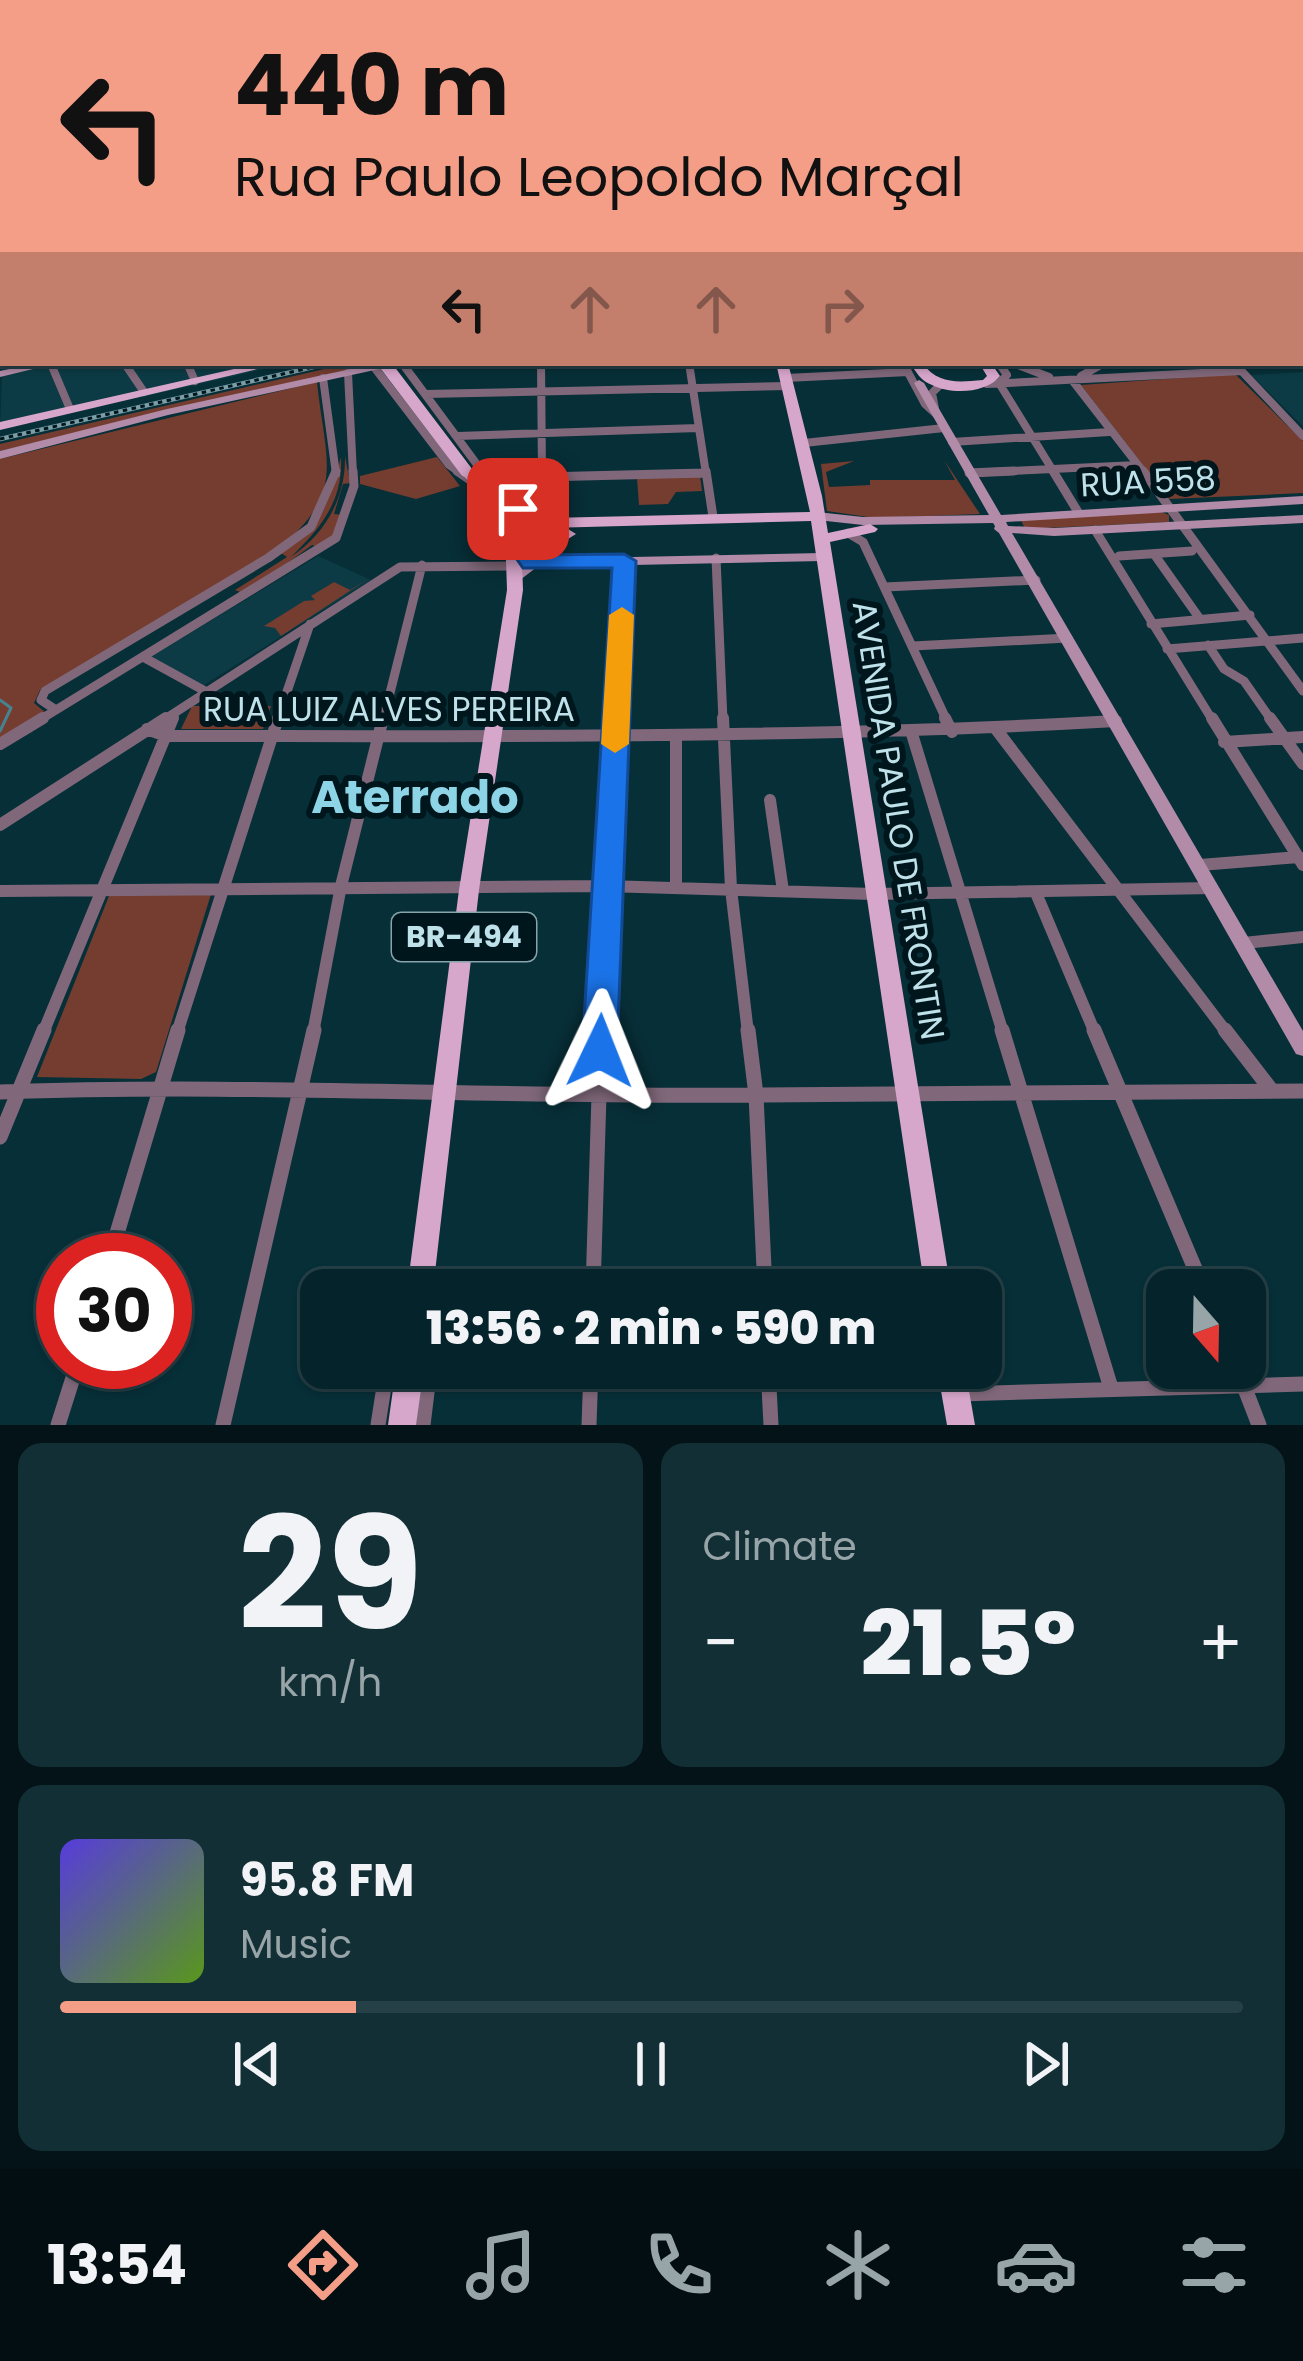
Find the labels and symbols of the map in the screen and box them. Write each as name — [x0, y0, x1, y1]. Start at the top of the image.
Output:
street label: RUA 558 — [1079, 454, 1217, 509]
pin — [467, 458, 569, 560]
street label: AVENIDA PAULO DE FRONTIN — [841, 597, 956, 1043]
street label: RUA LUIZ ALVES PEREIRA — [203, 686, 575, 733]
district label: Aterrado — [311, 766, 519, 829]
road number: BR-494 — [392, 913, 536, 961]
position arrow — [537, 988, 663, 1114]
speed limit sign: 30 — [36, 1233, 192, 1389]
north arrow — [1146, 1269, 1266, 1389]

